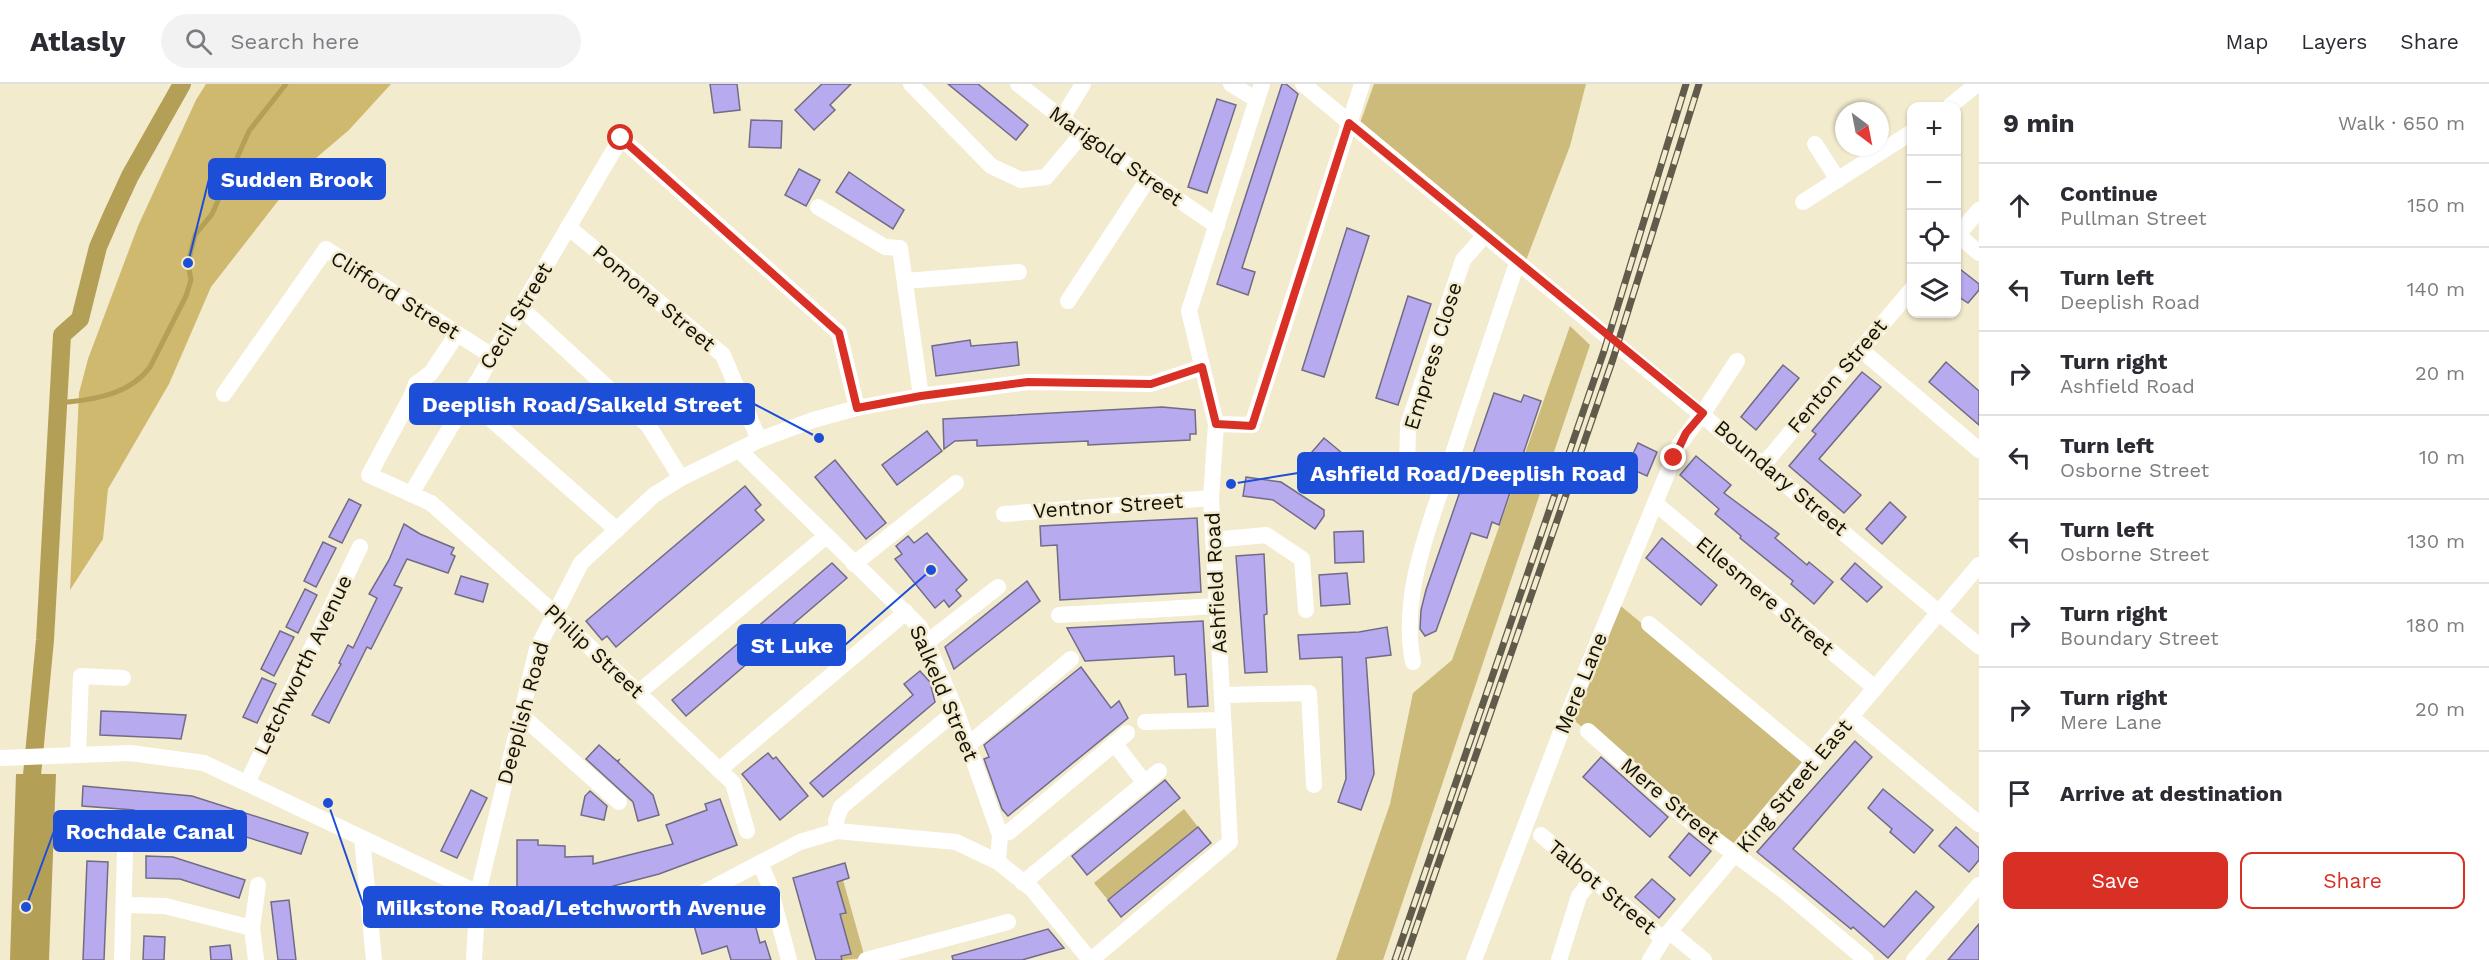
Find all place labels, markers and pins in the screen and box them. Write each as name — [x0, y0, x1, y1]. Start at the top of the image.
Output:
callout: Sudden Brook — [209, 159, 385, 199]
callout: Deeplish Road/Salkeld Street — [410, 384, 754, 424]
callout: Ashfield Road/Deeplish Road — [1298, 453, 1637, 493]
callout: St Luke — [738, 625, 845, 665]
callout: Rochdale Canal — [54, 811, 246, 851]
callout: Milkstone Road/Letchworth Avenue — [364, 887, 779, 927]

